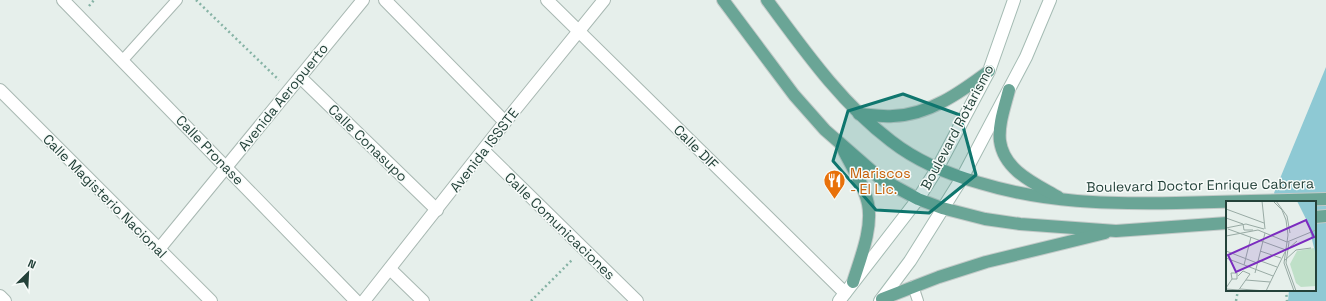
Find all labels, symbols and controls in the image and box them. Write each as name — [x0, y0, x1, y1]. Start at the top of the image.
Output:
street label: Avenida Aeropuerto — [234, 40, 332, 154]
street label: Boulevard Rotarismo — [916, 61, 998, 193]
street label: Calle Conasupo — [324, 101, 412, 185]
street label: Avenida ISSSTE — [446, 104, 522, 196]
street label: Calle Pronase — [172, 111, 248, 189]
street label: Calle DIF — [670, 121, 722, 173]
street label: Calle Magisterio Nacional — [39, 130, 171, 262]
place label: Mariscos - El Lic. — [850, 164, 911, 198]
restaurant icon: Mariscos - El Lic. — [822, 168, 848, 201]
street label: Calle Comunicaciones — [501, 169, 619, 283]
street label: Boulevard Doctor Enrique Cabrera — [1086, 174, 1314, 196]
inset map — [1226, 201, 1316, 291]
north arrow — [8, 253, 48, 293]
text: N — [26, 256, 38, 272]

